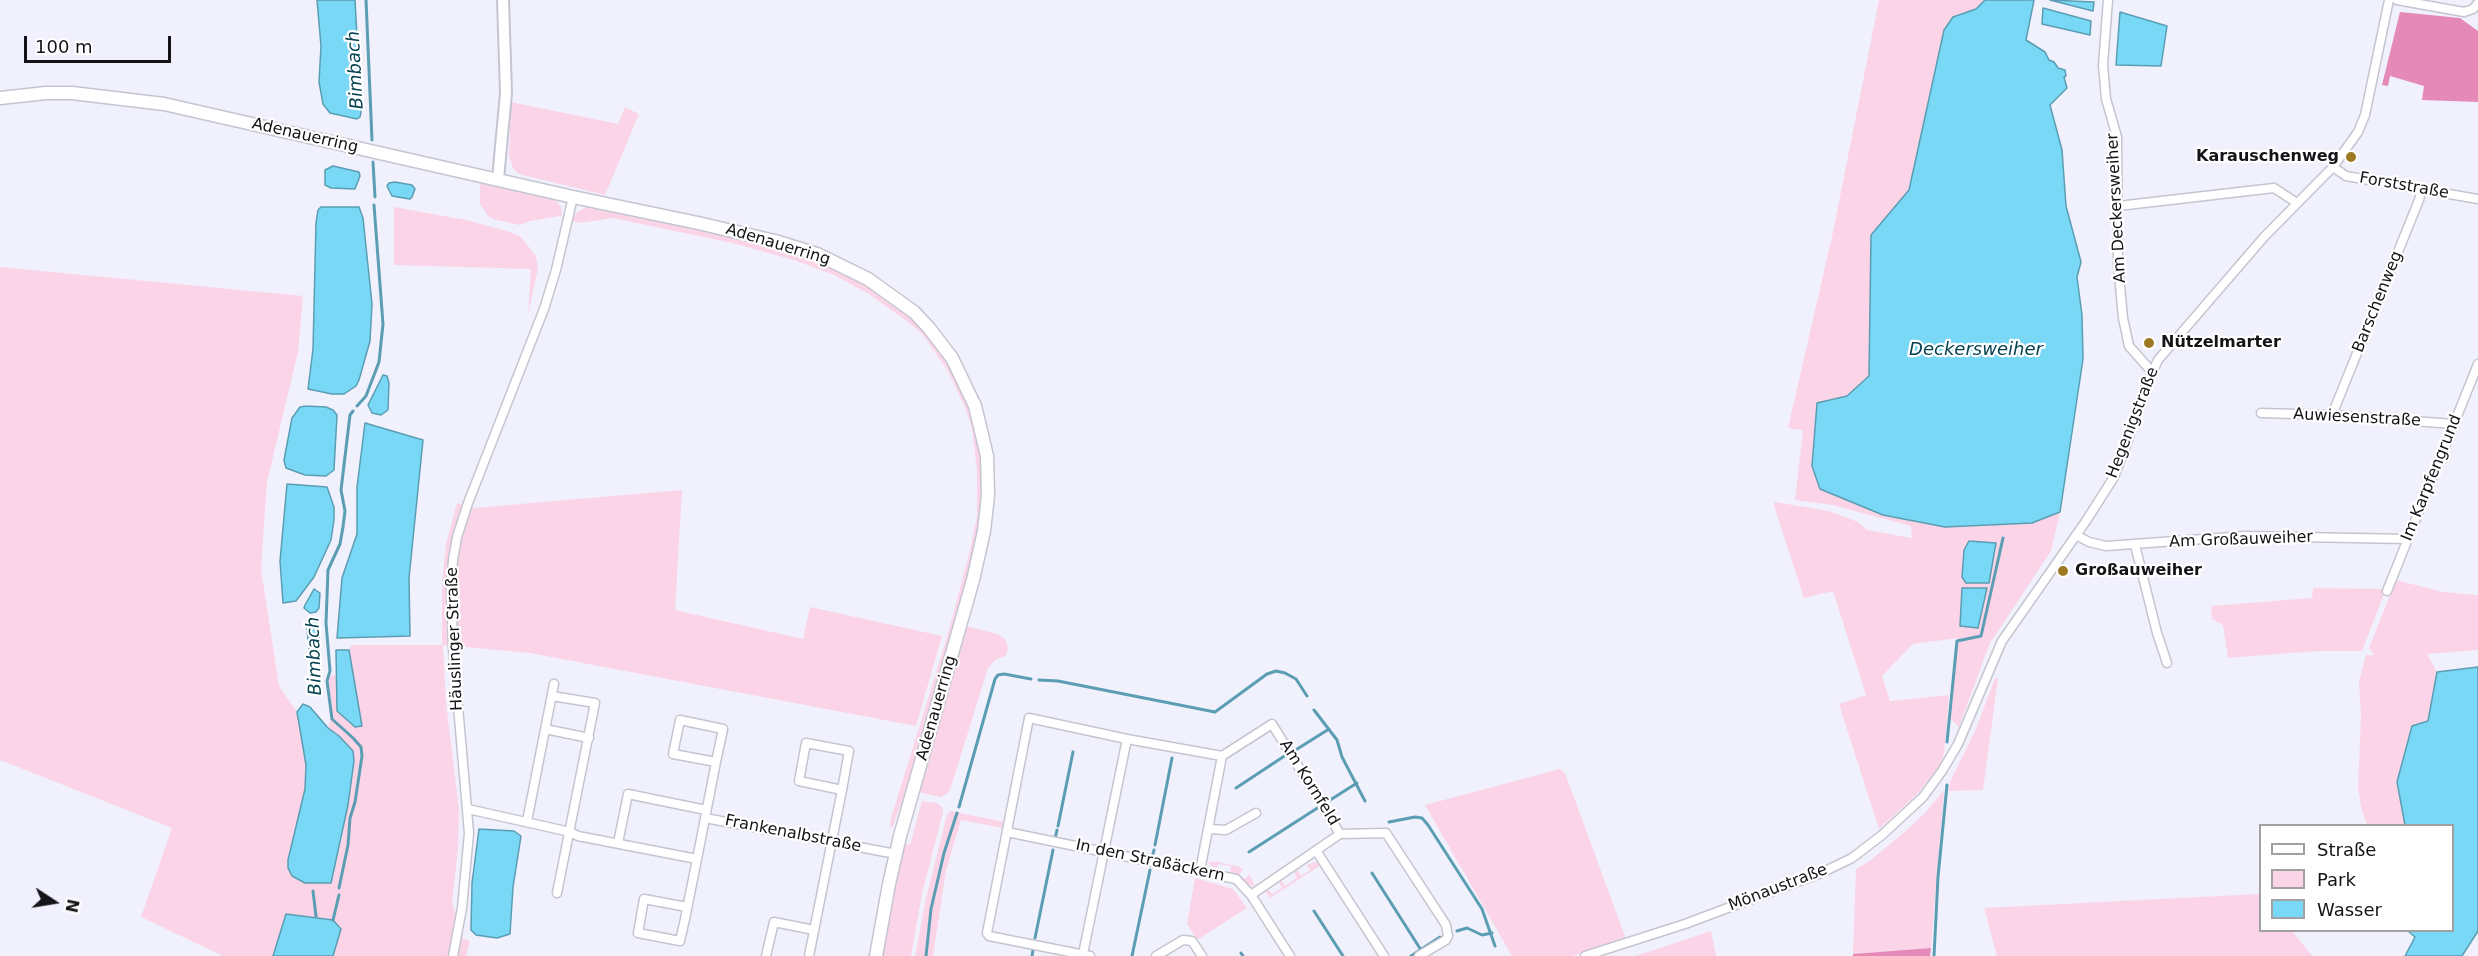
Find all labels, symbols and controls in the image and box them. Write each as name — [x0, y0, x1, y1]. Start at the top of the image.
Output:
scale bar — [27, 24, 174, 62]
water label: Bimbach — [343, 30, 369, 110]
text: 100 m — [35, 36, 93, 57]
street label: Adenauerring — [250, 114, 360, 158]
street label: Am Deckersweiher — [2103, 133, 2131, 283]
place label: Karauschenweg — [2196, 147, 2339, 167]
marker: Karauschenweg — [2344, 150, 2358, 164]
street label: Forststraße — [2358, 169, 2450, 203]
street label: Adenauerring — [723, 220, 833, 270]
street label: Barschenweg — [2349, 248, 2407, 356]
place label: Nützelmarter — [2161, 333, 2281, 353]
marker: Nützelmarter — [2142, 336, 2156, 350]
water label: Deckersweiher — [1909, 339, 2043, 361]
street label: Hegenigstraße — [2103, 365, 2163, 481]
street label: Auwiesenstraße — [2293, 405, 2421, 431]
street label: Im Karpfengrund — [2398, 412, 2466, 544]
street label: Am Großauweiher — [2169, 528, 2313, 552]
place label: Großauweiher — [2075, 561, 2202, 581]
marker: Großauweiher — [2056, 564, 2070, 578]
street label: Häuslinger Straße — [443, 567, 467, 711]
water label: Bimbach — [303, 616, 327, 696]
street label: Adenauerring — [913, 653, 961, 763]
street label: Am Kornfeld — [1275, 737, 1343, 829]
street label: Frankenalbstraße — [723, 811, 863, 857]
legend — [2259, 824, 2454, 932]
street label: In den Straßäckern — [1074, 836, 1226, 886]
text: Straße — [2317, 839, 2376, 860]
street label: Mönaustraße — [1726, 860, 1830, 916]
text: Park — [2317, 869, 2356, 890]
north arrow — [24, 872, 84, 932]
text: N — [61, 897, 83, 914]
text: Wasser — [2317, 899, 2382, 920]

